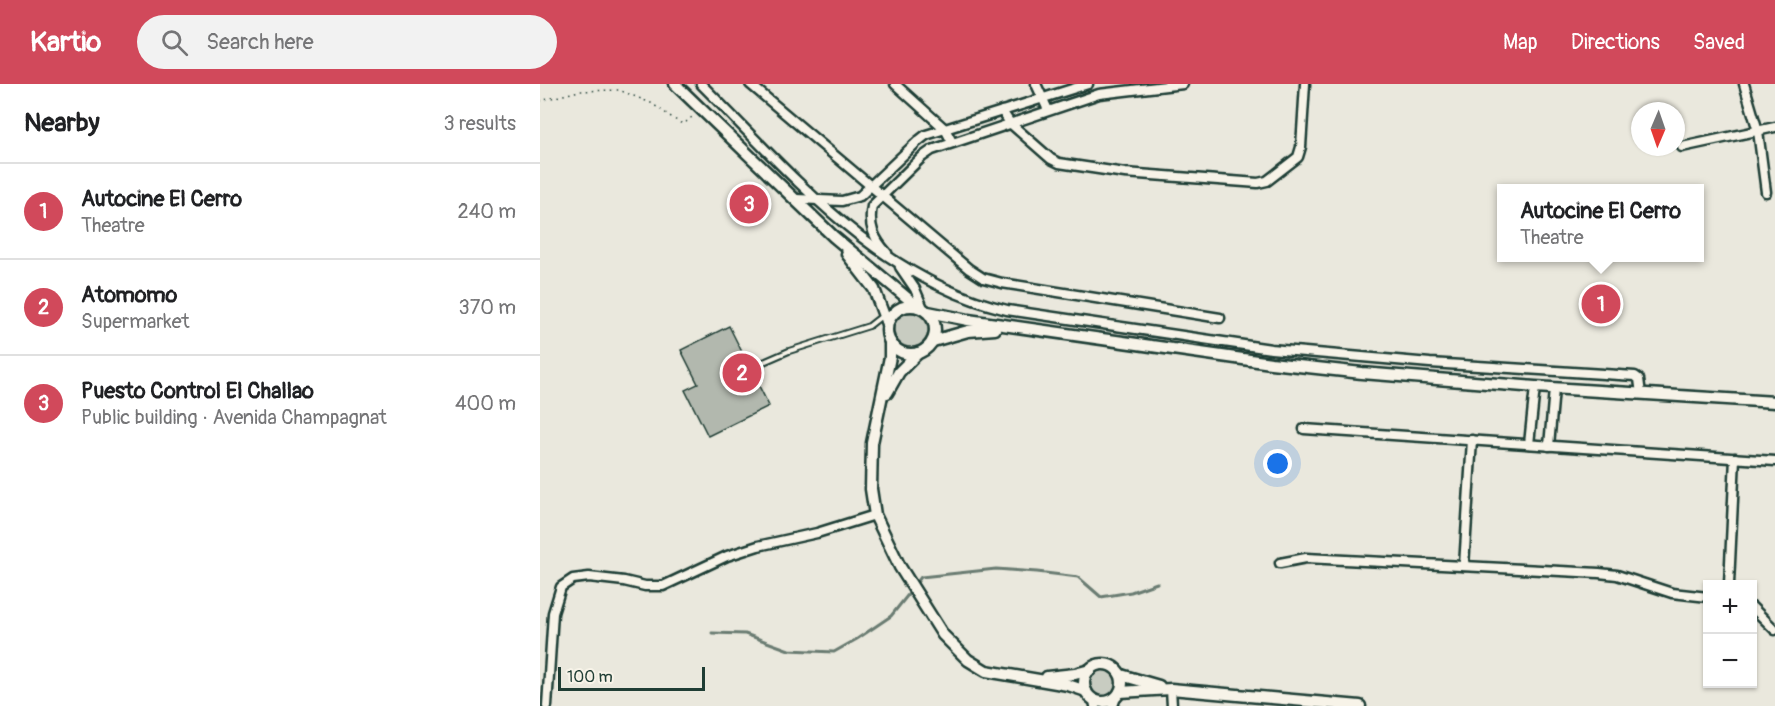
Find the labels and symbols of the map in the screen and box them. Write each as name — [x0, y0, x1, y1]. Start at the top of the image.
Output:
north arrow — [1631, 102, 1685, 156]
pin: 3 — [730, 182, 768, 226]
pin: 1 — [1582, 282, 1620, 326]
pin: 2 — [722, 350, 762, 396]
your location — [1263, 449, 1292, 478]
scale bar — [558, 664, 705, 692]

